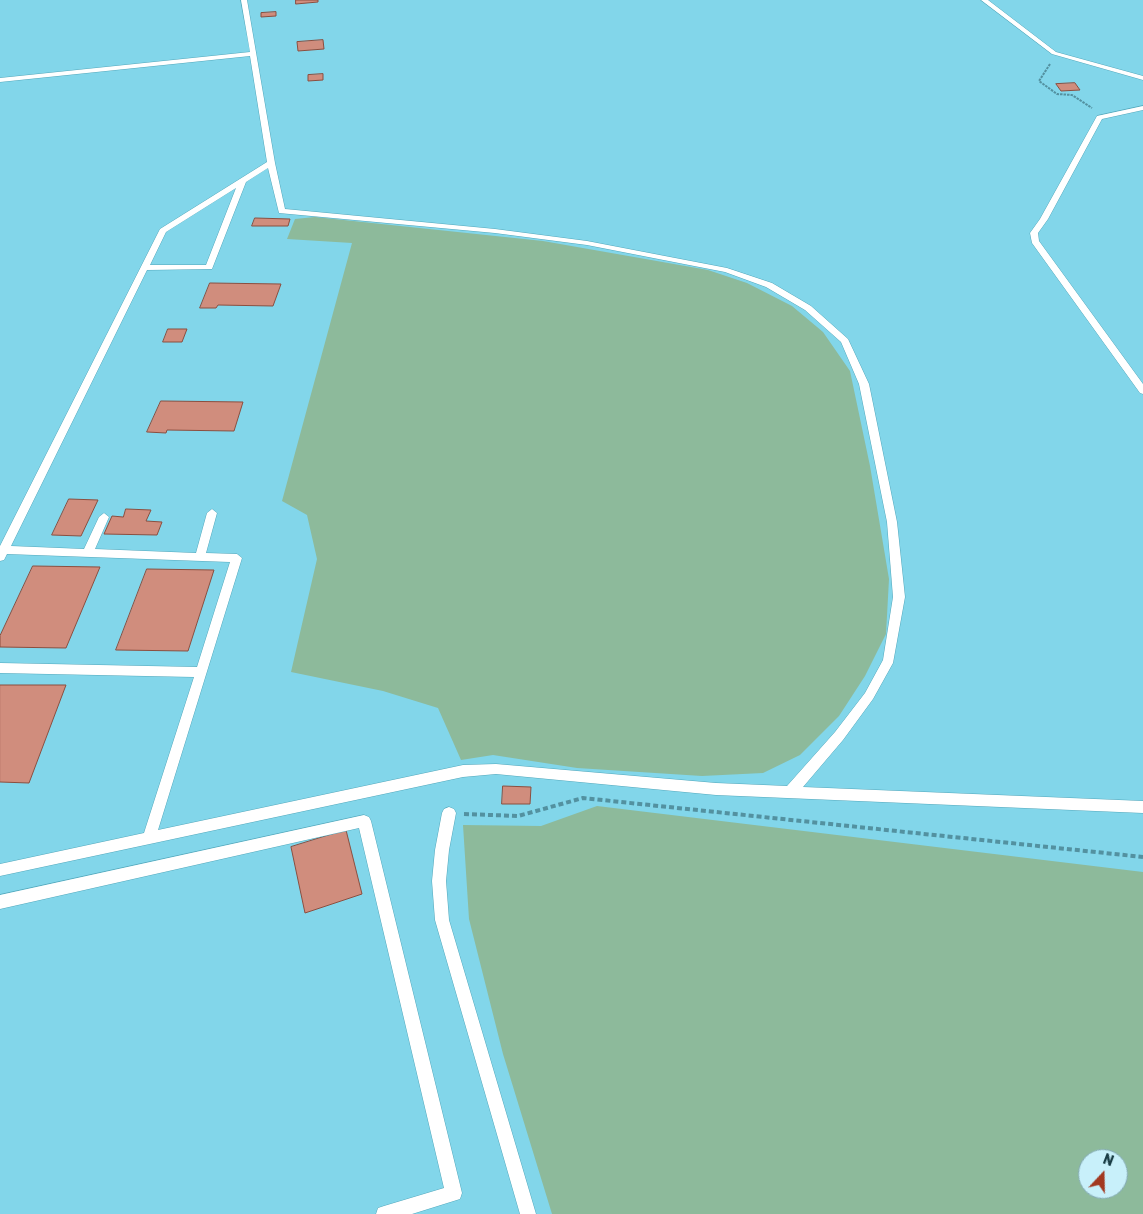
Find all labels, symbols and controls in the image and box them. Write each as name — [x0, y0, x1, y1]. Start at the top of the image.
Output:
north arrow — [1078, 1149, 1128, 1199]
text: N — [1100, 1151, 1116, 1170]

